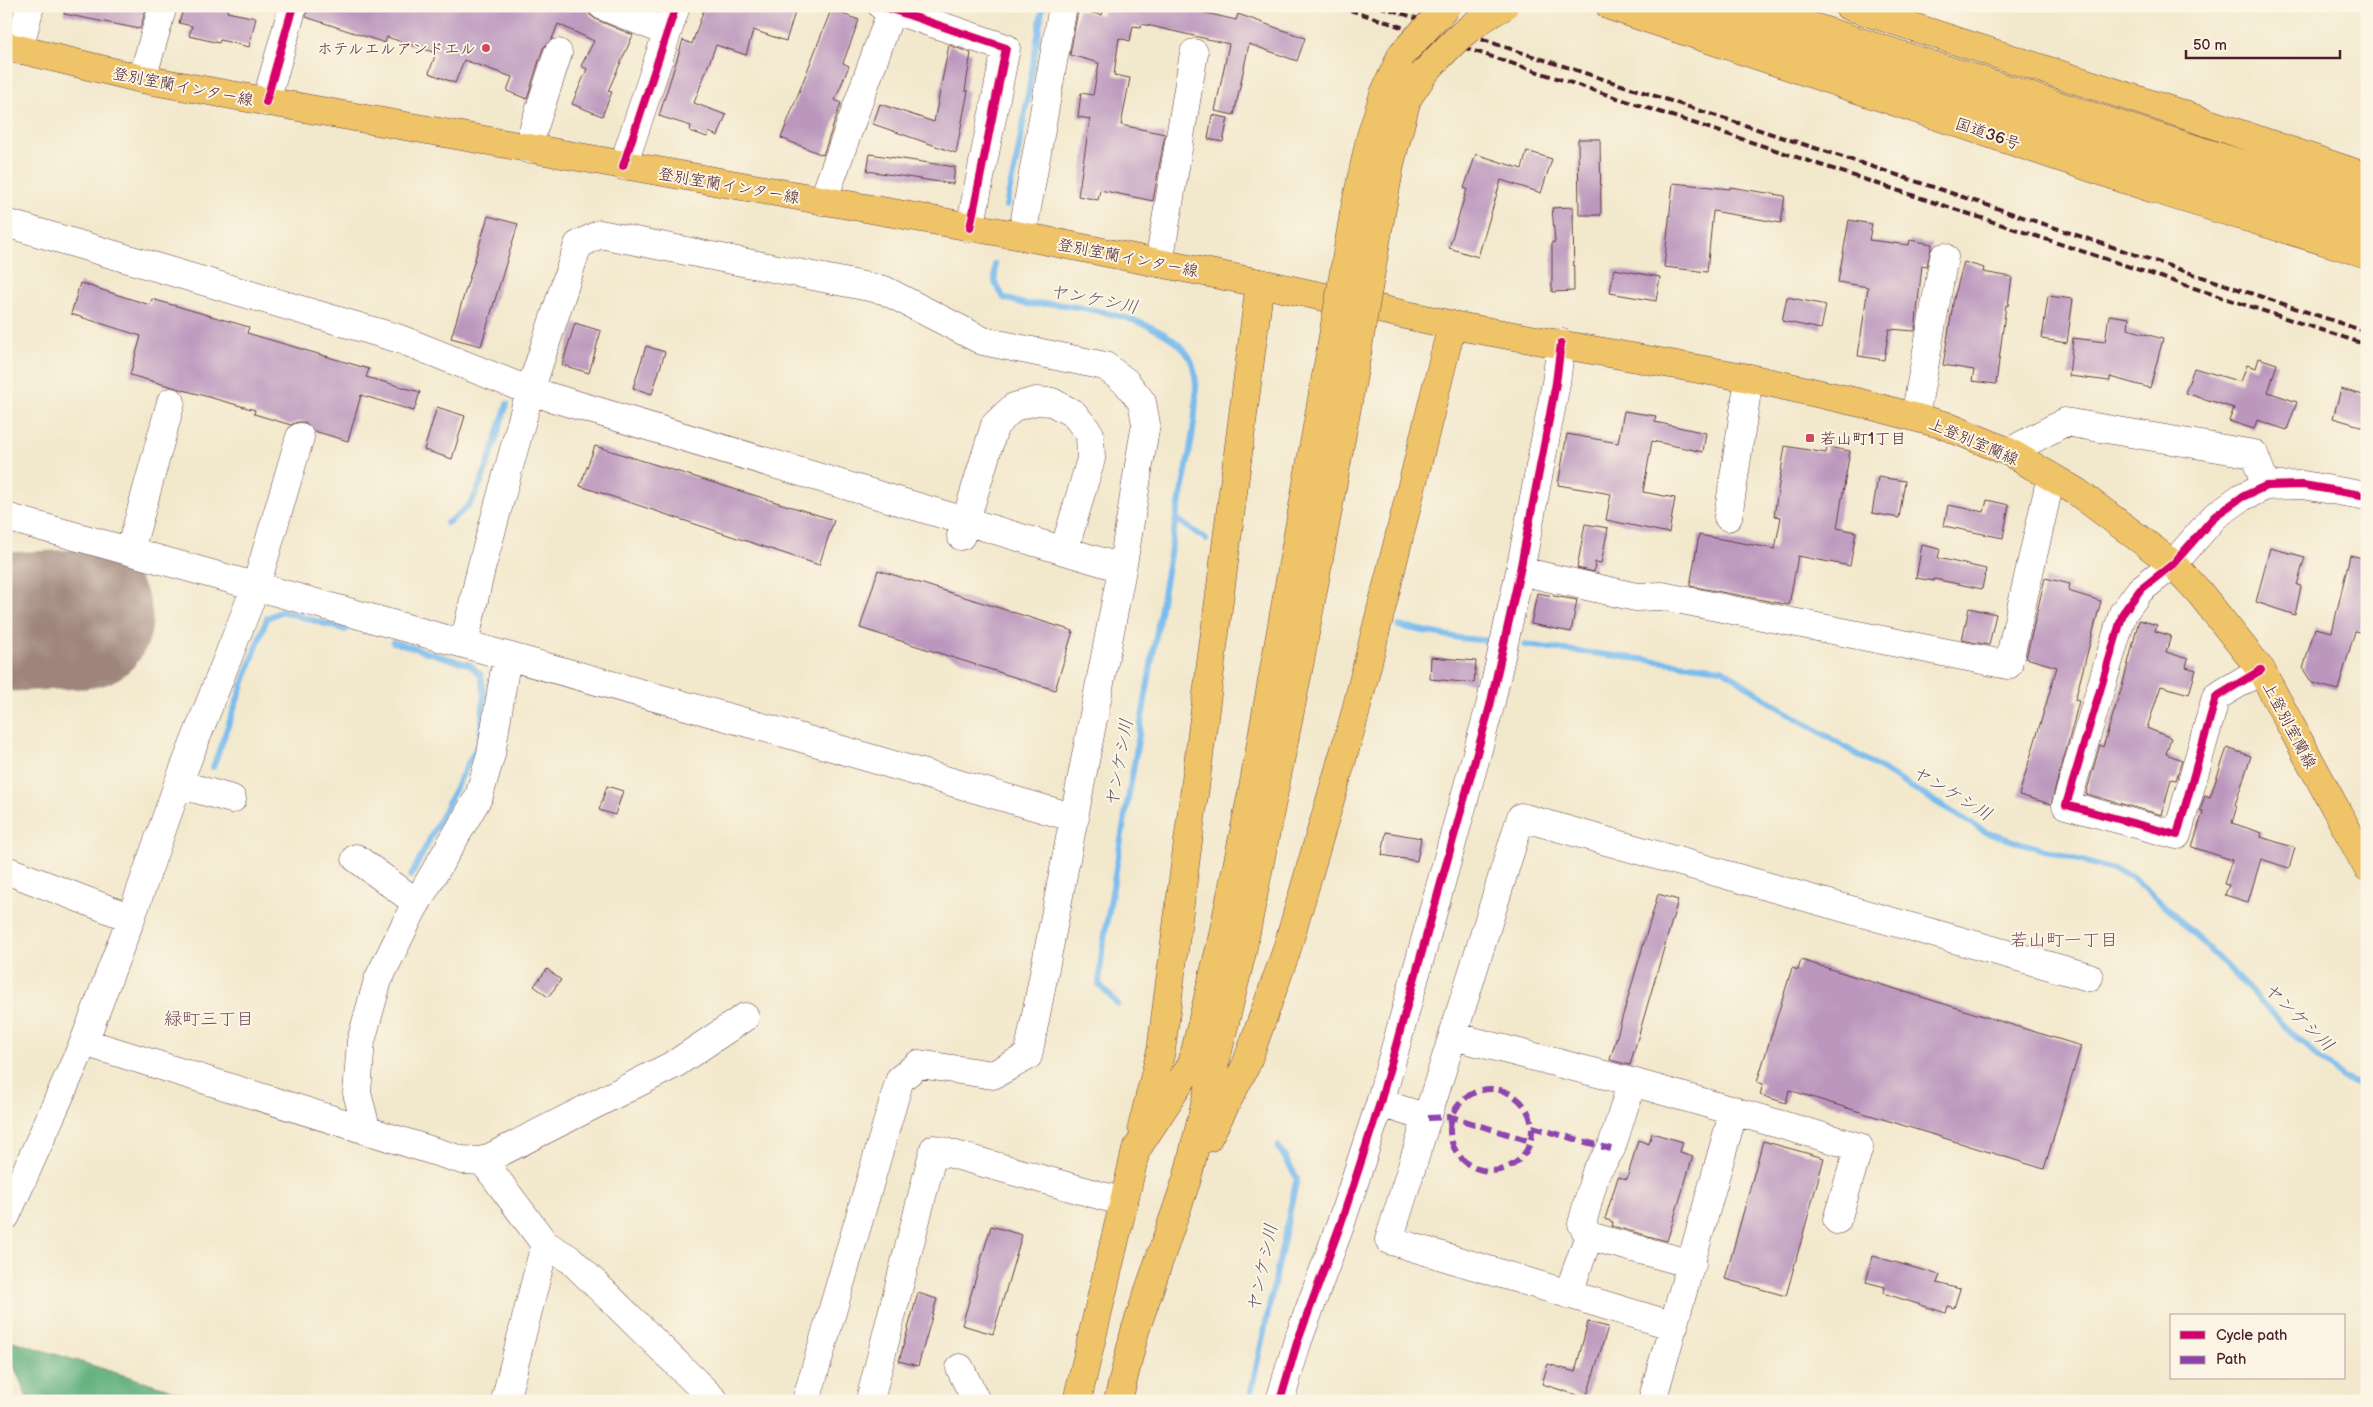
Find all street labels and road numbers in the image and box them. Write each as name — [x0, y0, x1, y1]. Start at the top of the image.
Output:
street label: 登別室蘭インター線 — [111, 64, 255, 110]
street label: 国道36号 — [1952, 114, 2023, 154]
street label: 登別室蘭インター線 — [656, 165, 801, 208]
street label: 登別室蘭インター線 — [1056, 235, 1200, 281]
street label: 上登別室蘭線 — [1926, 415, 2021, 470]
street label: 上登別室蘭線 — [2258, 679, 2320, 773]

